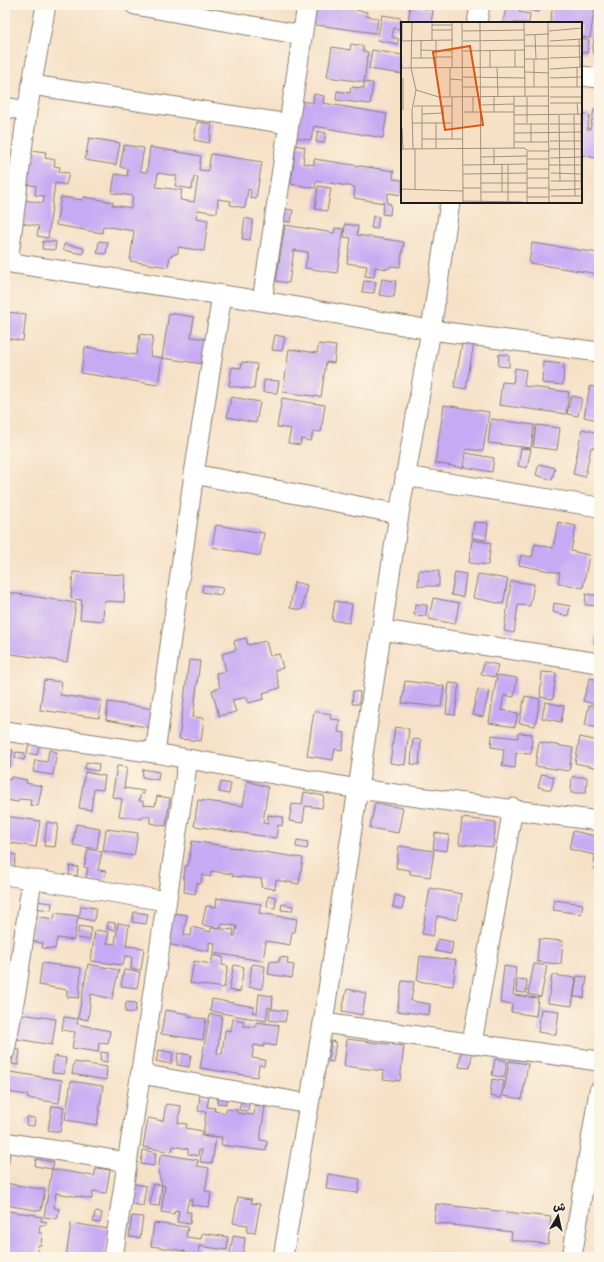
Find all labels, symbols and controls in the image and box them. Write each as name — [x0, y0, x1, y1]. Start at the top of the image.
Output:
inset map — [401, 22, 582, 203]
north arrow — [538, 1196, 578, 1236]
text: ش — [552, 1199, 566, 1214]

